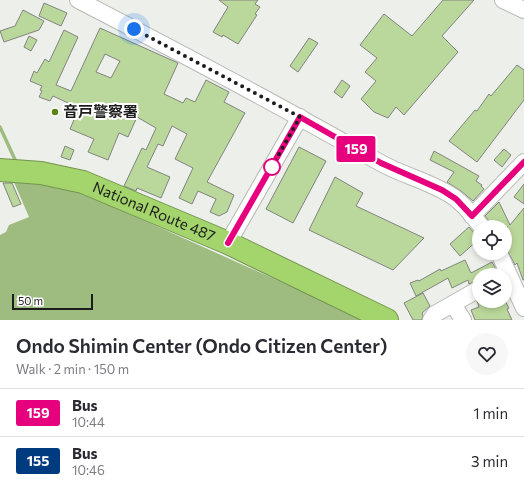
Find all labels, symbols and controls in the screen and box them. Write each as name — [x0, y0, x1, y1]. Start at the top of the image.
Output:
your location — [124, 19, 144, 39]
place label: 音戸警察署 — [63, 102, 138, 120]
marker: 音戸警察署 — [50, 107, 60, 117]
line badge: 159 — [333, 136, 379, 162]
text: 159 — [344, 140, 368, 157]
unlabelled marker — [263, 158, 281, 176]
street label: National Route 487 — [90, 177, 218, 245]
map controls — [472, 220, 512, 308]
button: locate — [472, 220, 512, 260]
button: layers — [472, 268, 512, 308]
scale bar — [12, 292, 93, 311]
text: 50 m — [18, 294, 43, 307]
button: heart — [466, 333, 508, 375]
text: Ondo Shimin Center (Ondo Citizen Center) — [16, 334, 387, 357]
text: Walk · 2 min · 150 m — [16, 361, 129, 377]
text: Bus — [72, 396, 97, 414]
text: 159 — [26, 404, 50, 421]
text: 1 min — [473, 404, 508, 422]
text: 10:44 — [72, 414, 105, 430]
text: Bus — [72, 444, 97, 462]
text: 155 — [27, 452, 49, 469]
text: 3 min — [471, 452, 508, 470]
text: 10:46 — [72, 462, 105, 478]

